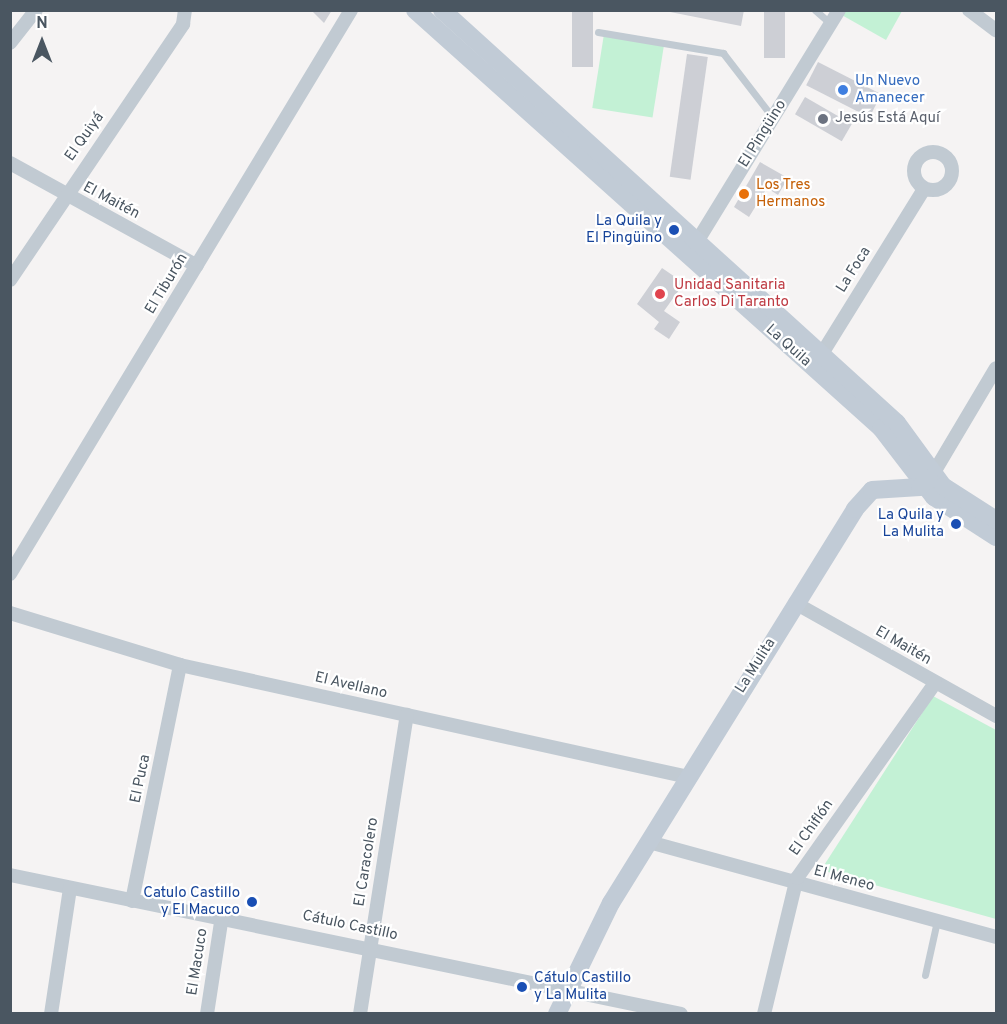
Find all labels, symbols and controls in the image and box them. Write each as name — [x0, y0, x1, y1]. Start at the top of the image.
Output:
north arrow — [12, 12, 72, 72]
text: N — [36, 14, 48, 34]
place label: Un Nuevo Amanecer — [855, 72, 925, 107]
marker: Un Nuevo Amanecer — [836, 83, 850, 97]
street label: El Pingüino — [735, 97, 791, 171]
street label: El Quiyá — [62, 109, 108, 165]
place label: Jesús Está Aquí — [835, 110, 940, 128]
marker: Jesús Está Aquí — [816, 112, 830, 126]
place label: Los Tres Hermanos — [756, 176, 825, 211]
street label: El Maitén — [79, 179, 143, 223]
marker: Los Tres Hermanos — [737, 187, 751, 201]
place label: La Quila y El Pingüino — [586, 212, 662, 247]
marker: La Quila y El Pingüino — [667, 223, 681, 237]
street label: La Foca — [833, 244, 875, 296]
street label: El Tiburón — [142, 250, 192, 318]
place label: Unidad Sanitaria Carlos Di Taranto — [674, 276, 789, 311]
marker: Unidad Sanitaria Carlos Di Taranto — [651, 285, 669, 303]
street label: La Quila — [762, 321, 814, 371]
place label: La Quila y La Mulita — [878, 506, 944, 541]
marker: La Quila y La Mulita — [949, 517, 963, 531]
street label: El Maitén — [872, 623, 934, 669]
street label: La Mulita — [732, 635, 780, 697]
street label: El Avellano — [313, 669, 389, 703]
street label: El Puca — [127, 753, 155, 805]
street label: El Chiflón — [786, 797, 838, 859]
street label: El Caracolero — [351, 816, 383, 908]
street label: El Meneo — [812, 862, 876, 896]
place label: Catulo Castillo y El Macuco — [143, 884, 240, 919]
marker: Catulo Castillo y El Macuco — [245, 895, 259, 909]
street label: Cátulo Castillo — [301, 907, 399, 945]
street label: El Macuco — [184, 927, 212, 997]
place label: Cátulo Castillo y La Mulita — [534, 969, 631, 1004]
marker: Cátulo Castillo y La Mulita — [515, 980, 529, 994]

